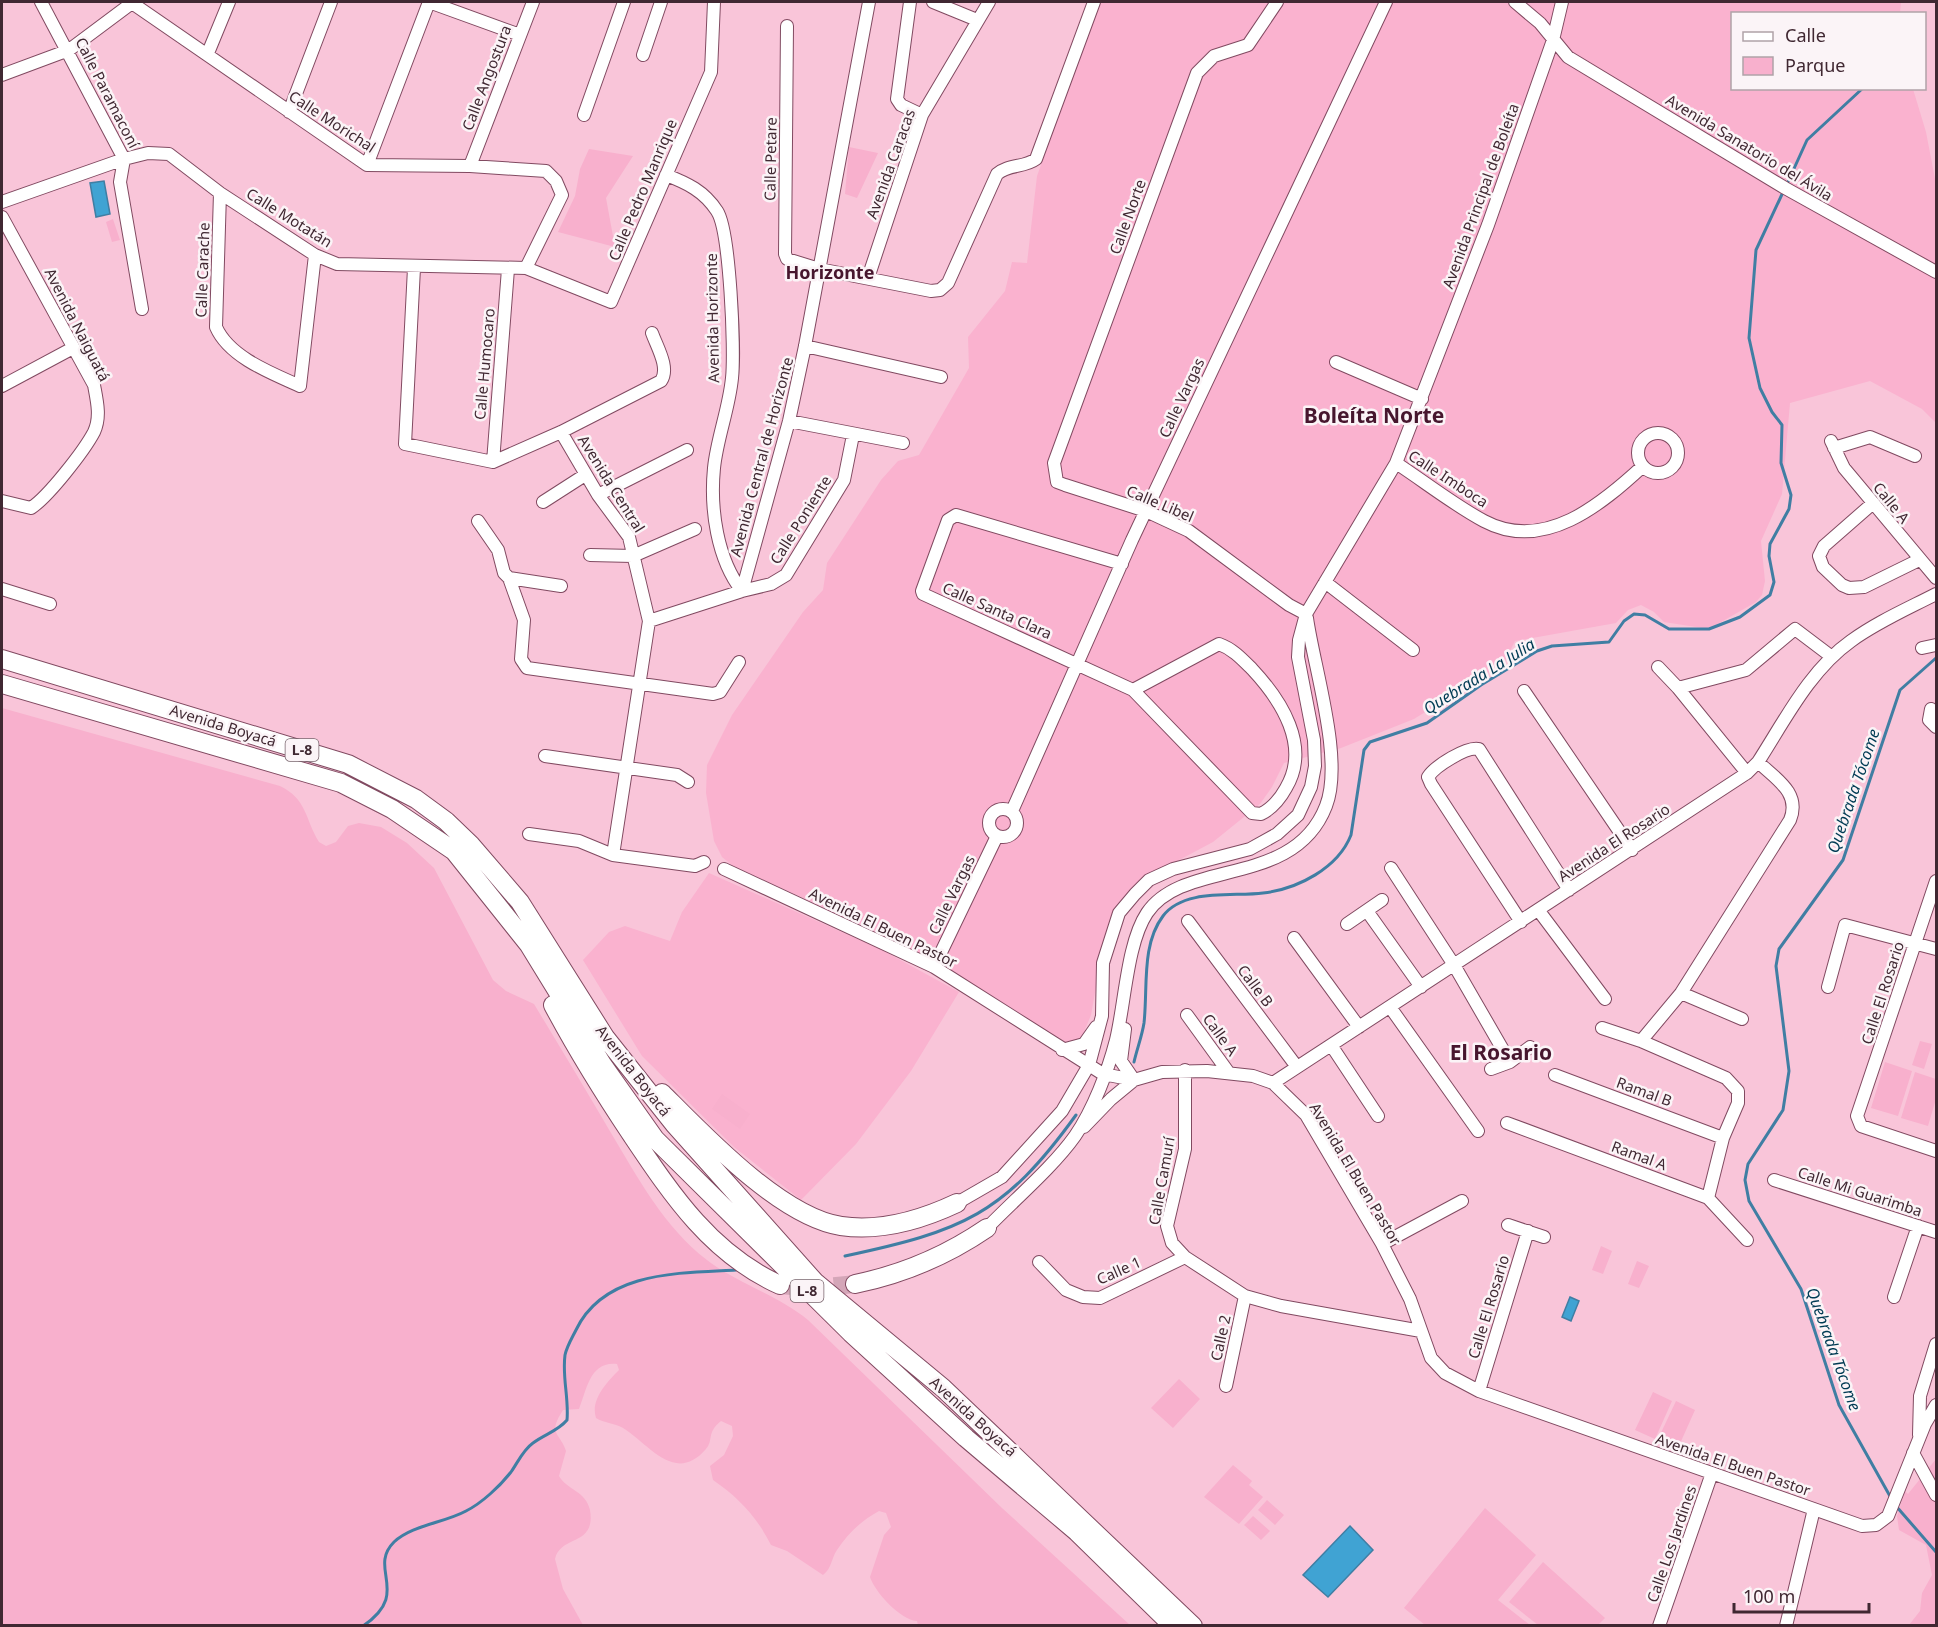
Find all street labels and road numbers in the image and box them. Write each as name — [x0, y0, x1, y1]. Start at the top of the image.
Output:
street label: Calle Angostura — [457, 22, 515, 133]
street label: Calle Paramaconí — [71, 34, 145, 152]
street label: Calle Morichal — [285, 86, 380, 157]
street label: Avenida Sanatorio del Ávila — [1662, 89, 1837, 205]
street label: Avenida Principal de Boleíta — [1437, 100, 1523, 291]
street label: Avenida Caracas — [861, 106, 919, 221]
street label: Calle Pedro Manrique — [603, 116, 681, 263]
street label: Calle Petare — [759, 117, 781, 201]
street label: Calle Norte — [1104, 176, 1150, 257]
street label: Calle Motatán — [243, 183, 336, 251]
street label: Calle Carache — [190, 222, 214, 318]
street label: Avenida Horizonte — [701, 253, 723, 383]
street label: Avenida Naiguatá — [41, 264, 115, 385]
street label: Calle Humocaro — [469, 307, 499, 421]
street label: Calle Vargas — [1154, 354, 1208, 441]
street label: Avenida Central de Horizonte — [725, 355, 797, 559]
street label: Avenida Central — [574, 431, 650, 536]
street label: Calle Imboca — [1405, 445, 1492, 511]
street label: Calle Poniente — [765, 471, 835, 568]
street label: Calle A — [1869, 478, 1915, 527]
street label: Calle Libel — [1124, 480, 1197, 526]
street label: Calle Santa Clara — [940, 577, 1055, 643]
street label: Avenida Boyacá — [168, 699, 279, 751]
road number: L-8 — [286, 739, 318, 761]
street label: Avenida El Rosario — [1554, 798, 1673, 886]
street label: Calle Vargas — [923, 852, 979, 938]
street label: Avenida El Buen Pastor — [806, 883, 961, 972]
street label: Calle El Rosario — [1856, 939, 1908, 1047]
street label: Calle B — [1233, 960, 1278, 1010]
street label: Calle A — [1199, 1009, 1243, 1060]
street label: Avenida Boyacá — [592, 1021, 676, 1120]
street label: Ramal B — [1614, 1072, 1675, 1110]
street label: Avenida El Buen Pastor — [1305, 1099, 1406, 1248]
street label: Calle Camurí — [1143, 1134, 1179, 1227]
street label: Ramal A — [1609, 1136, 1670, 1174]
street label: Calle Mi Guarimba — [1796, 1161, 1925, 1221]
street label: Calle 1 — [1093, 1251, 1144, 1289]
street label: Calle El Rosario — [1463, 1252, 1513, 1361]
road number: L-8 — [790, 1280, 824, 1302]
street label: Calle 2 — [1205, 1313, 1235, 1363]
street label: Avenida Boyacá — [926, 1372, 1021, 1461]
street label: Avenida El Buen Pastor — [1653, 1428, 1813, 1500]
street label: Calle Los Jardines — [1642, 1483, 1700, 1605]

